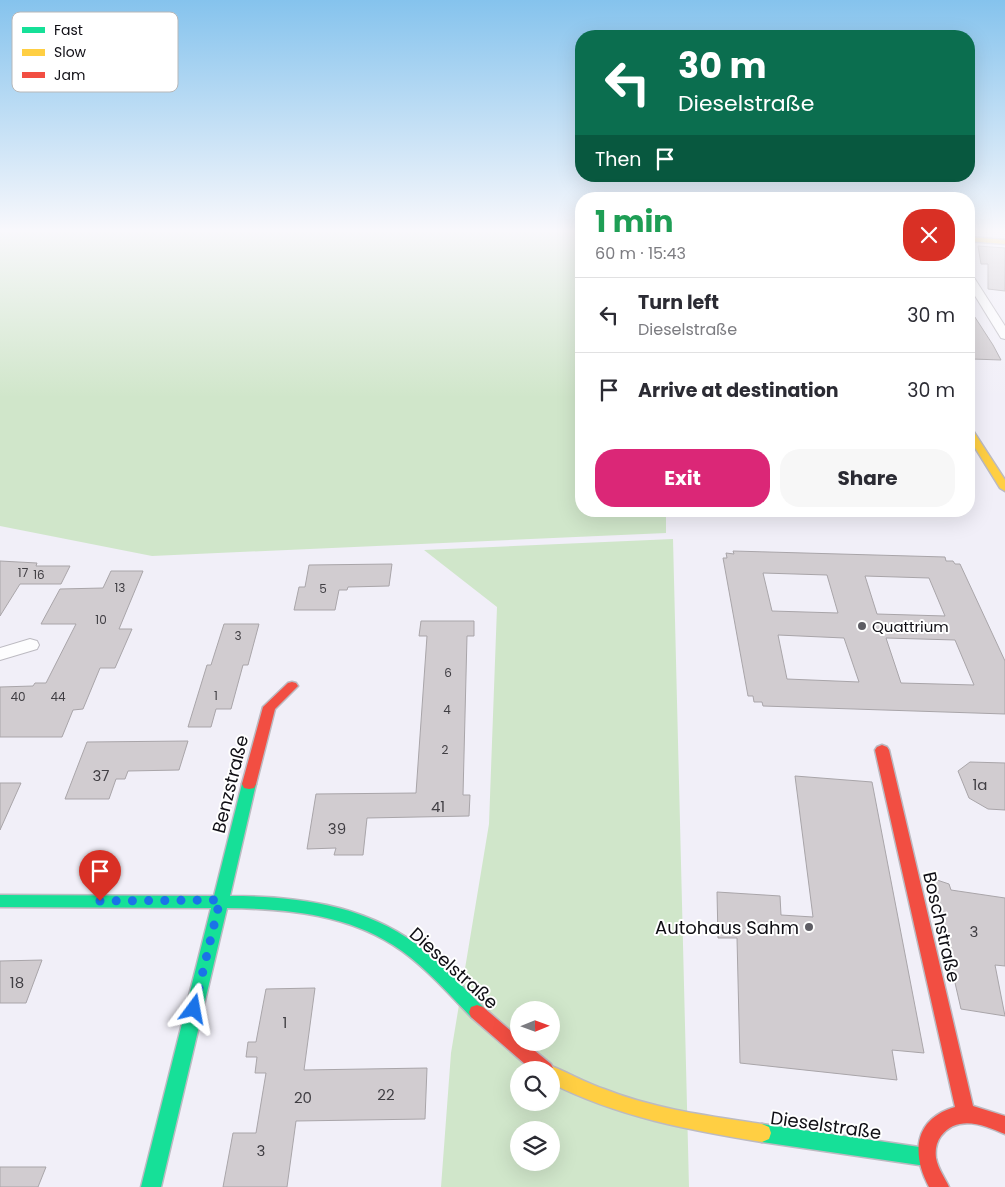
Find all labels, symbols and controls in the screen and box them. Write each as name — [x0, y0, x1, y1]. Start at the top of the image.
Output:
legend — [12, 12, 178, 92]
text: Fast — [54, 20, 83, 40]
text: 30 m — [678, 41, 766, 90]
text: Slow — [54, 42, 87, 62]
icon: left — [595, 50, 660, 115]
text: Jam — [54, 65, 85, 85]
text: Dieselstraße — [678, 88, 814, 119]
icon: arrive — [651, 145, 679, 173]
text: Then — [595, 146, 641, 173]
text: 1 min — [595, 200, 673, 243]
button: close — [903, 209, 955, 261]
text: 60 m · 15:43 — [595, 242, 686, 265]
text: Turn left — [638, 289, 719, 316]
icon: left — [595, 301, 623, 329]
text: 30 m — [907, 302, 955, 329]
text: Dieselstraße — [638, 318, 737, 341]
icon: arrive — [595, 376, 623, 404]
text: Arrive at destination — [638, 377, 839, 404]
text: 30 m — [907, 377, 955, 404]
button: Exit — [595, 449, 770, 507]
button: Share — [780, 449, 955, 507]
house number: 17 — [18, 564, 29, 581]
house number: 16 — [33, 566, 45, 583]
house number: 13 — [115, 579, 125, 596]
house number: 5 — [319, 580, 327, 597]
house number: 10 — [95, 611, 107, 628]
place label: Quattrium — [872, 616, 949, 637]
marker: Quattrium — [856, 620, 868, 632]
house number: 3 — [234, 627, 242, 644]
house number: 6 — [444, 664, 452, 681]
house number: 1 — [214, 687, 218, 704]
house number: 40 — [10, 688, 26, 705]
house number: 44 — [50, 688, 66, 705]
house number: 4 — [443, 701, 451, 718]
street label: Benzstraße — [206, 732, 254, 836]
house number: 2 — [442, 741, 449, 758]
house number: 37 — [92, 765, 110, 786]
house number: 1a — [973, 774, 987, 795]
house number: 41 — [431, 796, 445, 817]
house number: 39 — [328, 818, 346, 839]
pin — [79, 850, 121, 901]
icon: arrive — [86, 857, 114, 885]
street label: Boschstraße — [917, 869, 967, 985]
place label: Autohaus Sahm — [655, 915, 799, 940]
street label: Dieselstraße — [404, 921, 504, 1015]
marker: Autohaus Sahm — [803, 921, 815, 933]
house number: 3 — [970, 921, 978, 942]
house number: 18 — [10, 972, 24, 993]
position arrow — [167, 982, 219, 1034]
north arrow — [510, 1001, 560, 1051]
map controls — [510, 1001, 560, 1171]
house number: 1 — [283, 1012, 287, 1033]
button: search — [510, 1061, 560, 1111]
house number: 22 — [377, 1084, 395, 1105]
house number: 20 — [294, 1087, 312, 1108]
street label: Dieselstraße — [769, 1105, 883, 1145]
button: layers — [510, 1121, 560, 1171]
house number: 3 — [257, 1140, 265, 1161]

